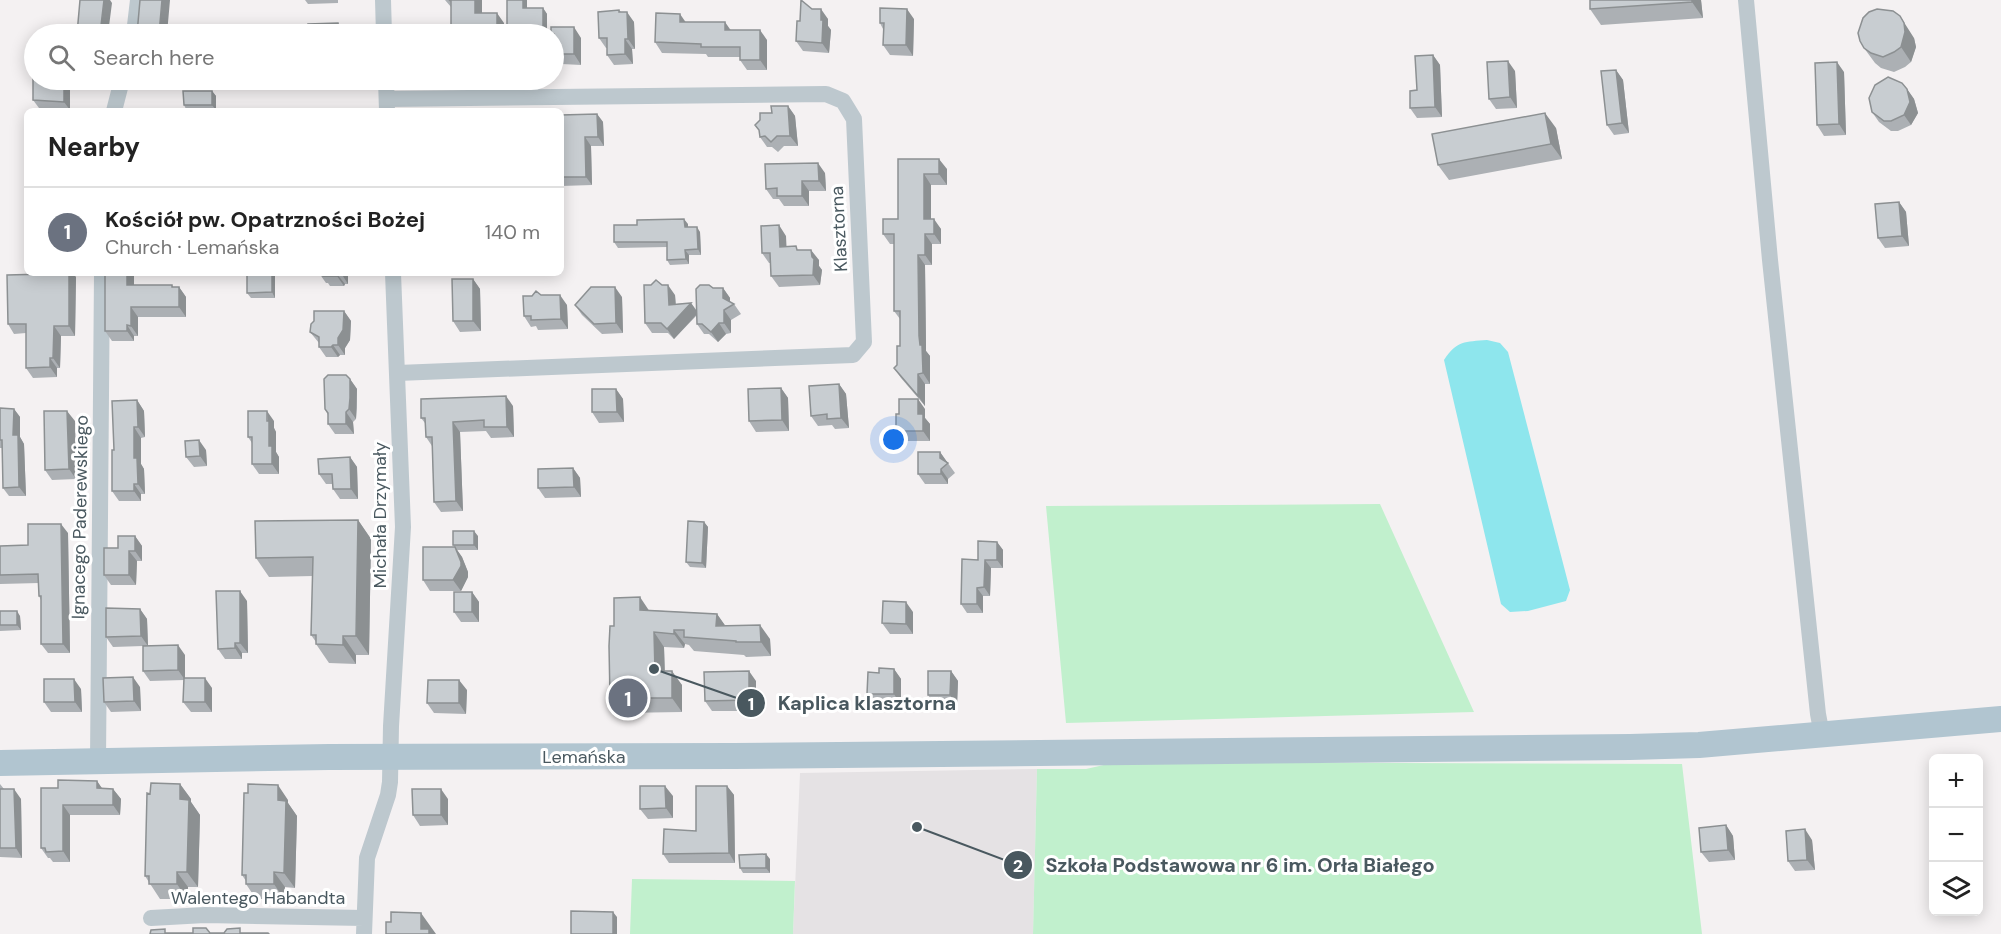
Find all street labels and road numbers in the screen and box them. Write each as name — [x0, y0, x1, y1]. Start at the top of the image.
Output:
street label: Klasztorna — [825, 185, 853, 273]
street label: Ignacego Paderewskiego — [66, 415, 94, 619]
street label: Michała Drzymały — [368, 442, 392, 588]
street label: Lemańska — [542, 745, 626, 769]
street label: Walentego Habandta — [171, 886, 345, 910]

